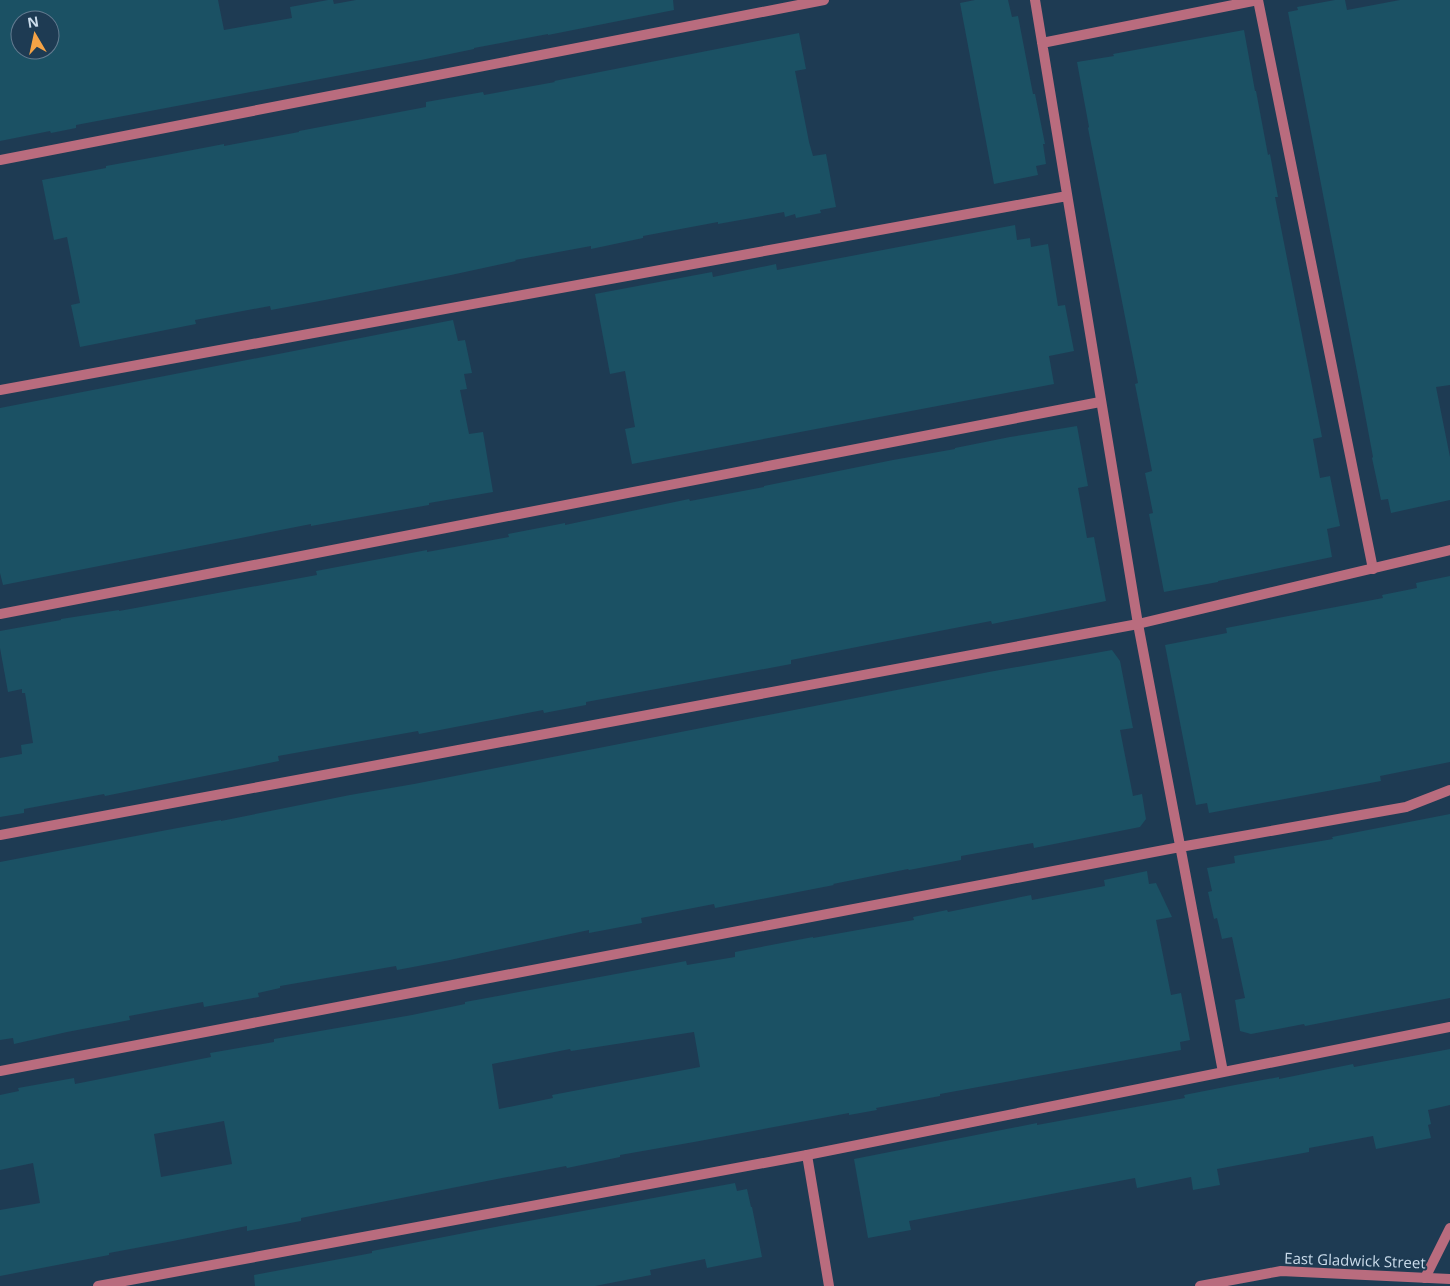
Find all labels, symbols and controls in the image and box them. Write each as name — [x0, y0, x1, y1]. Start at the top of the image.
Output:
north arrow — [10, 10, 60, 60]
text: N — [26, 11, 40, 32]
street label: East Gladwick Street — [1284, 1248, 1426, 1272]

